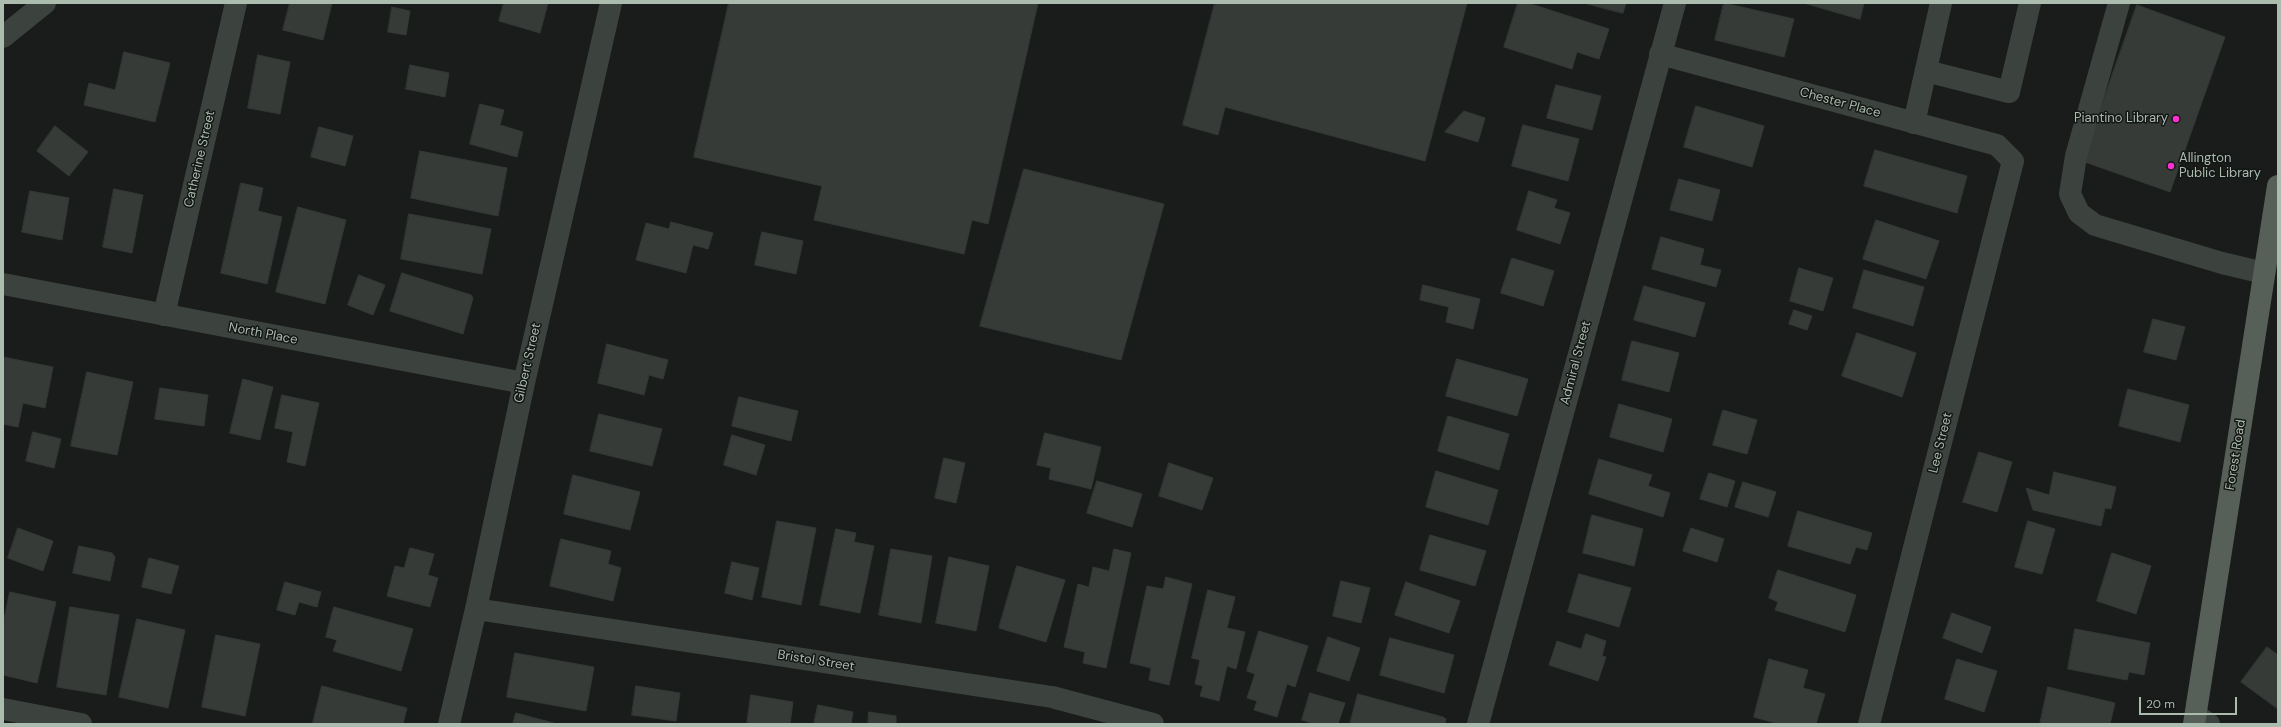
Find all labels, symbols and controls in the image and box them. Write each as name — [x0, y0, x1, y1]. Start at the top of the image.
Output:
street label: Chester Place — [1798, 85, 1882, 121]
street label: Catherine Street — [181, 109, 219, 209]
place label: Piantino Library — [2074, 111, 2168, 127]
marker: Piantino Library — [2171, 114, 2181, 124]
place label: Allington Public Library — [2179, 151, 2261, 182]
marker: Allington Public Library — [2166, 161, 2176, 171]
street label: Admiral Street — [1557, 319, 1595, 407]
street label: North Place — [227, 320, 299, 348]
street label: Gilbert Street — [511, 321, 545, 405]
street label: Lee Street — [1926, 411, 1956, 475]
street label: Forest Road — [2223, 419, 2249, 491]
street label: Bristol Street — [776, 647, 856, 675]
scale bar — [2141, 689, 2239, 715]
text: 20 m — [2146, 696, 2175, 712]

